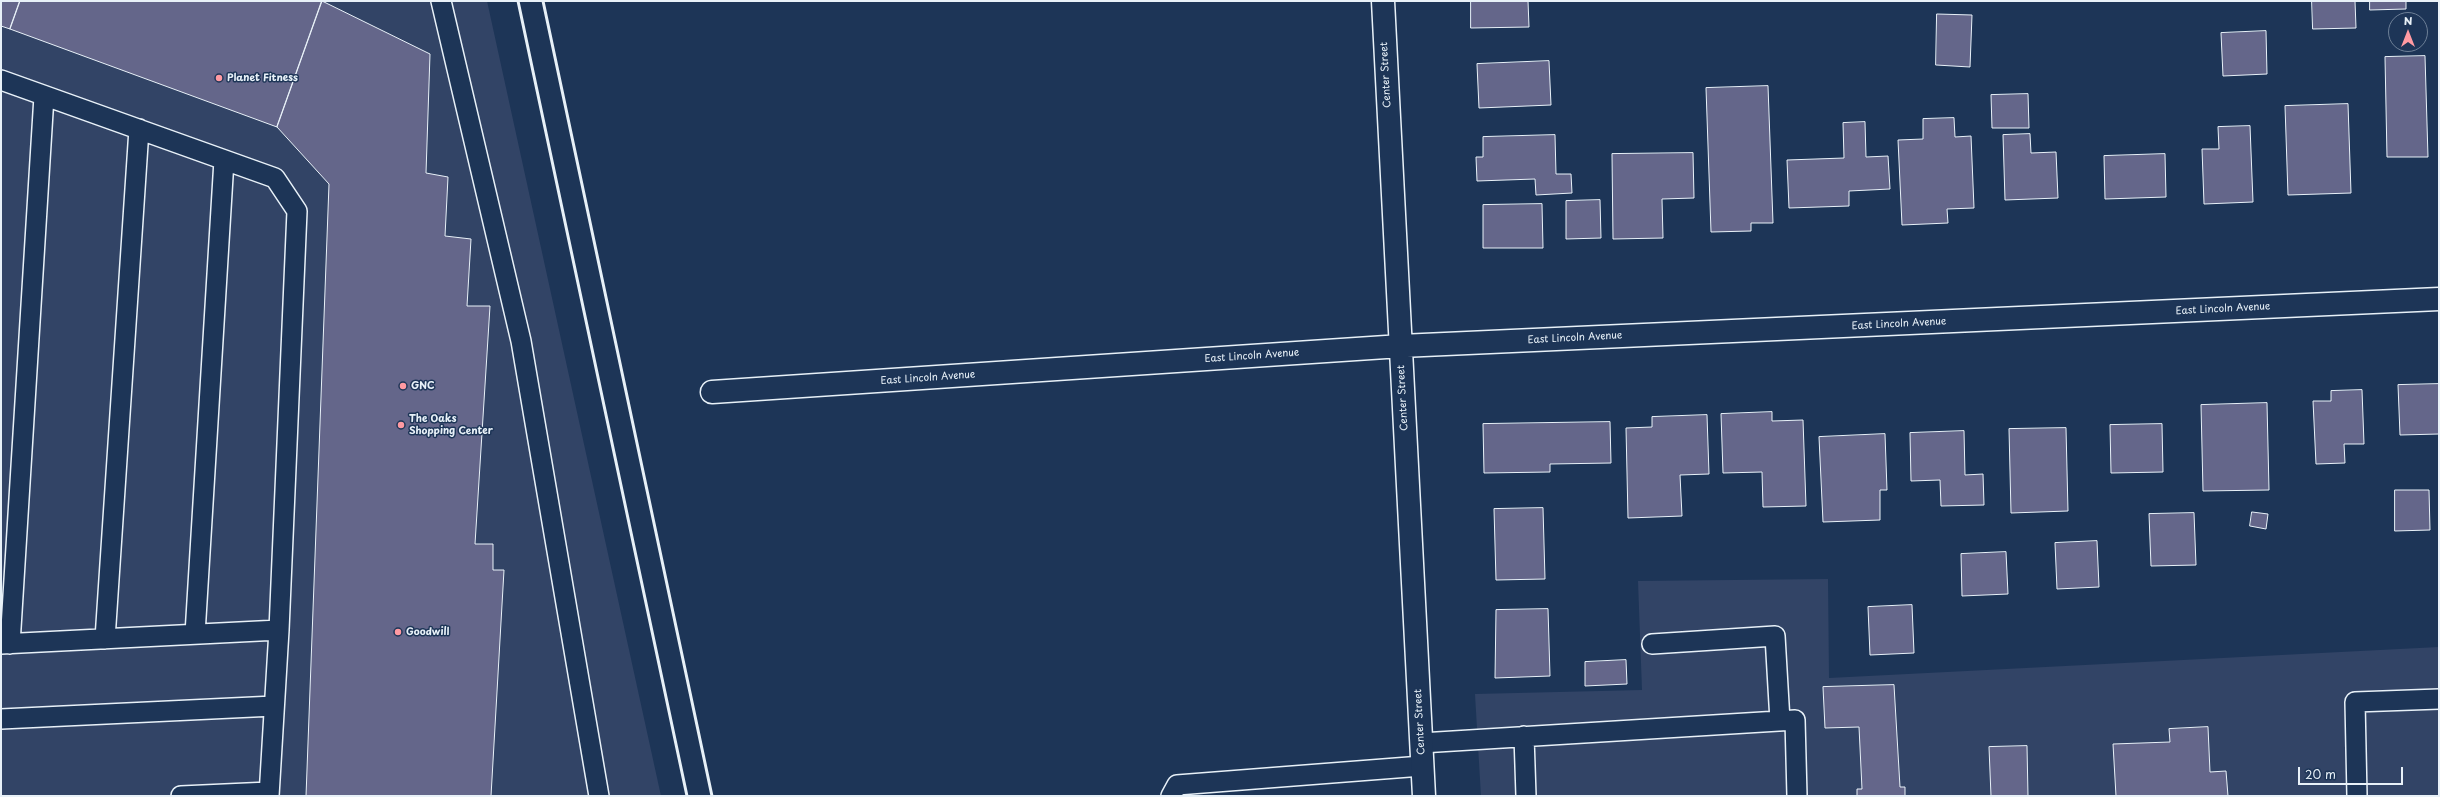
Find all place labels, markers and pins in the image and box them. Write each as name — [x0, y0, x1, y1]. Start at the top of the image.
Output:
place label: Planet Fitness — [227, 72, 298, 84]
marker: Planet Fitness — [214, 73, 224, 83]
place label: GNC — [411, 380, 435, 392]
marker: GNC — [398, 381, 408, 391]
place label: The Oaks Shopping Center — [409, 413, 493, 436]
marker: The Oaks Shopping Center — [396, 420, 406, 430]
place label: Goodwill — [406, 626, 449, 638]
marker: Goodwill — [393, 627, 403, 637]

